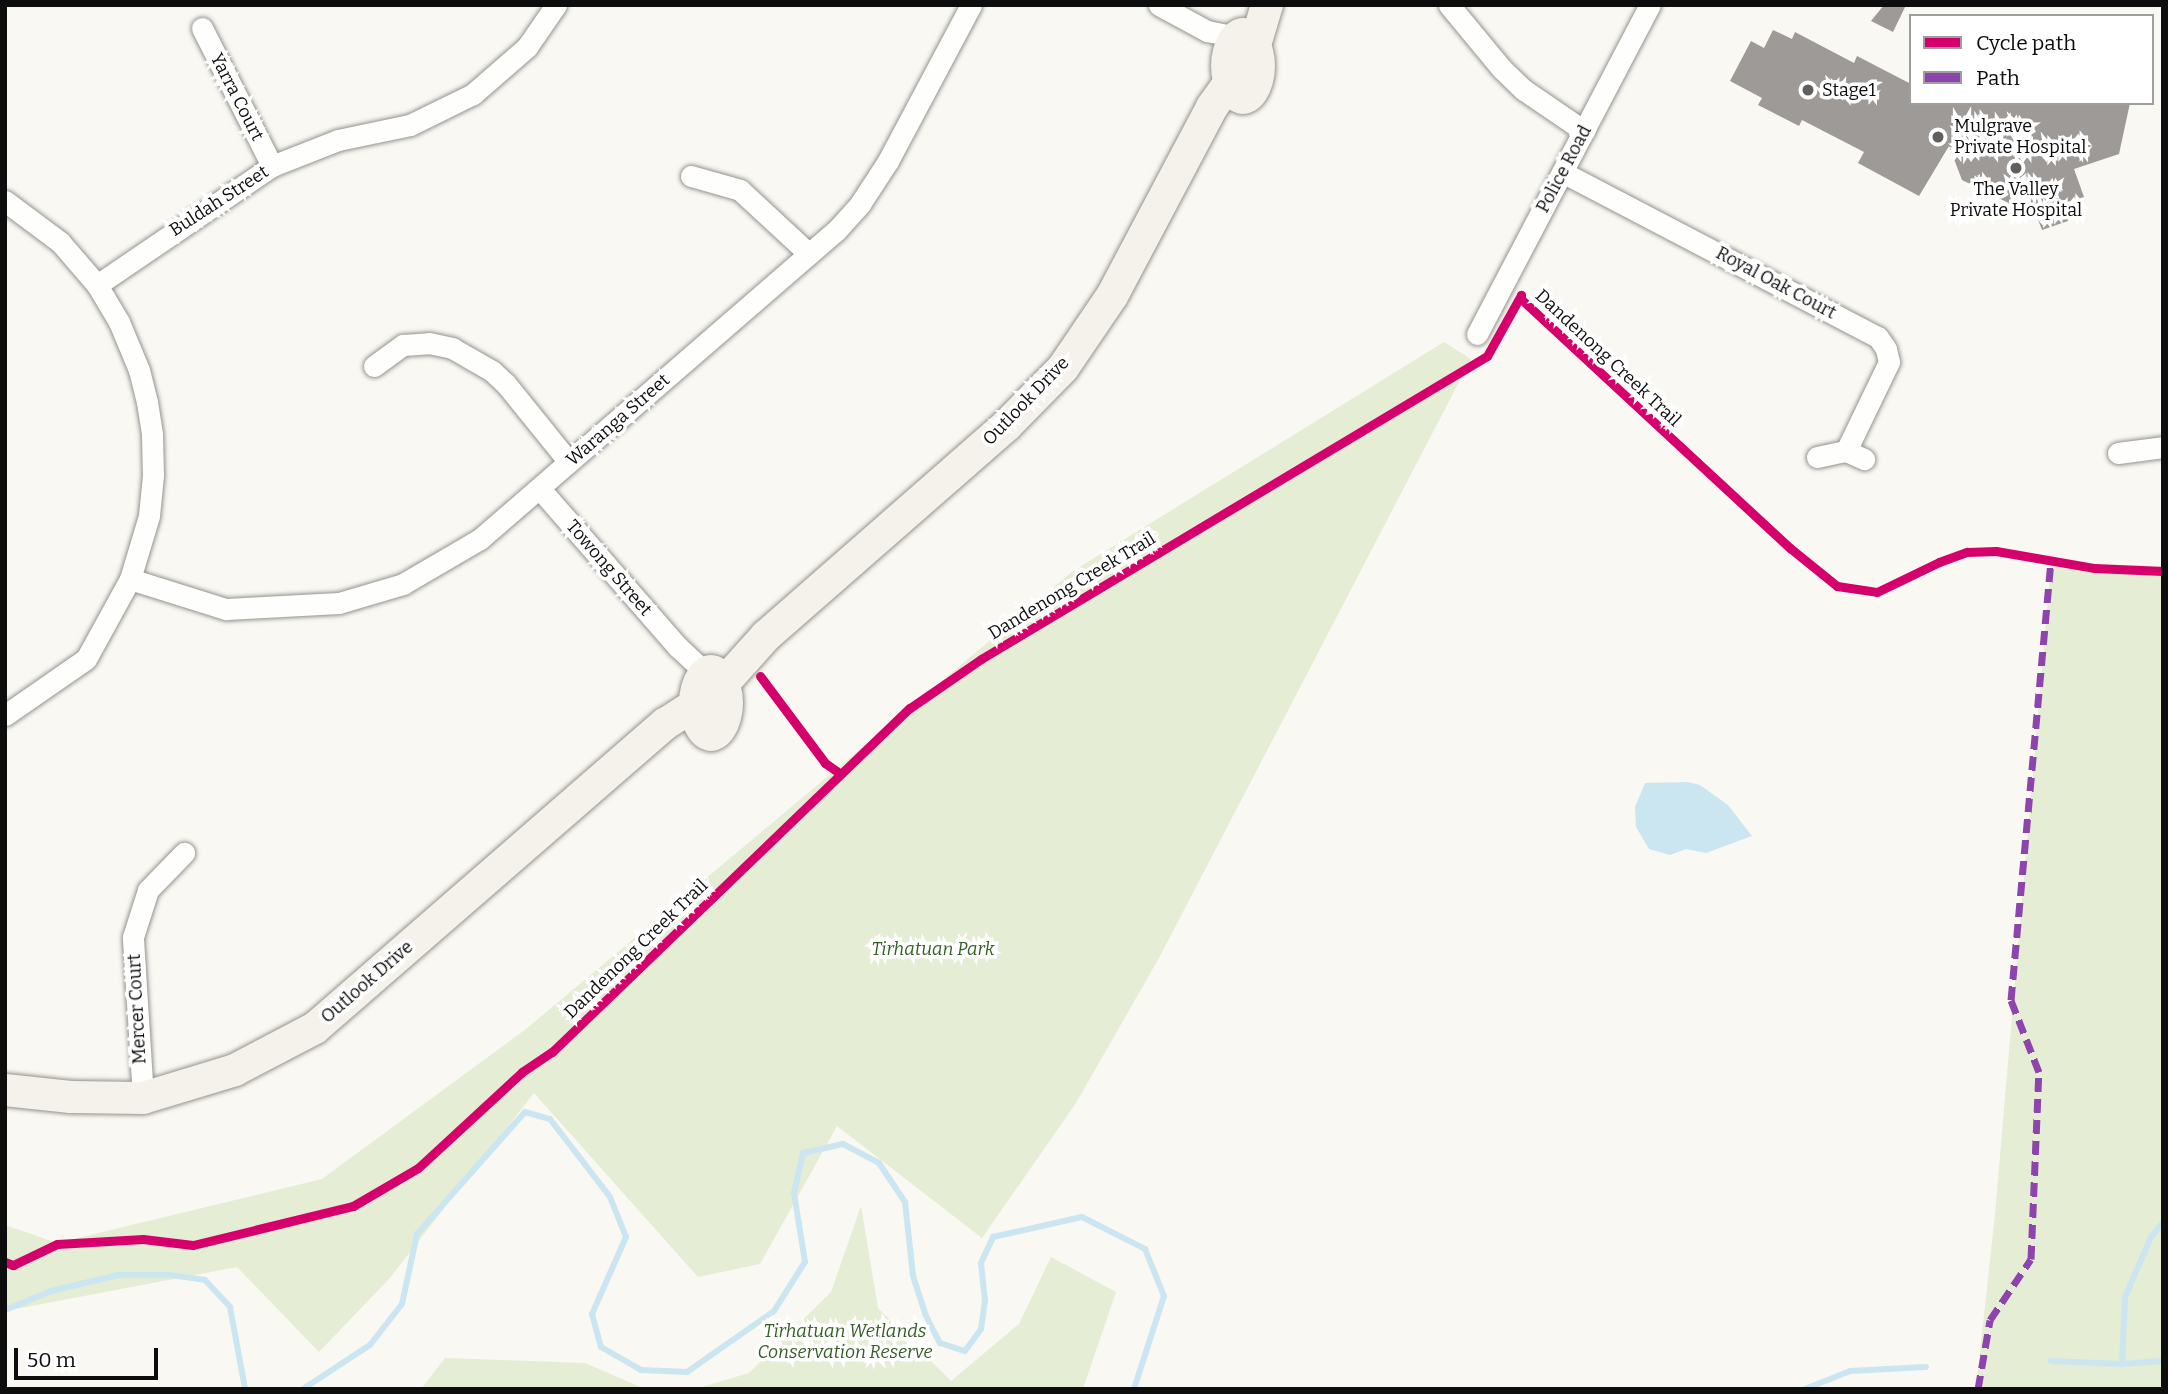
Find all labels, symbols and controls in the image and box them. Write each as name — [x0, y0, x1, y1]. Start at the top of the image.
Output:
legend — [1909, 14, 2154, 105]
text: Cycle path — [1976, 30, 2076, 56]
street label: Yarra Court — [206, 50, 268, 144]
text: Path — [1976, 65, 2020, 91]
place label: Stage1 — [1822, 79, 1876, 101]
marker: Stage1 — [1800, 82, 1816, 98]
place label: Mulgrave Private Hospital — [1954, 116, 2086, 158]
street label: Police Road — [1532, 122, 1596, 216]
marker: Mulgrave Private Hospital — [1928, 127, 1948, 147]
marker: The Valley Private Hospital — [2008, 160, 2024, 176]
street label: Buldah Street — [166, 161, 272, 241]
place label: The Valley Private Hospital — [1950, 179, 2082, 222]
street label: Royal Oak Court — [1712, 242, 1840, 324]
street label: Dandenong Creek Trail — [1531, 285, 1685, 431]
street label: Outlook Drive — [978, 352, 1074, 450]
street label: Waranga Street — [562, 369, 674, 471]
street label: Towong Street — [562, 516, 656, 620]
street label: Dandenong Creek Trail — [985, 528, 1159, 644]
street label: Dandenong Creek Trail — [560, 875, 712, 1023]
street label: Outlook Drive — [317, 936, 417, 1028]
park label: Tirhatuan Park — [872, 938, 994, 960]
street label: Mercer Court — [123, 953, 151, 1065]
park label: Tirhatuan Wetlands Conservation Reserve — [758, 1321, 932, 1364]
scale bar — [18, 1334, 161, 1378]
text: 50 m — [27, 1347, 76, 1373]

